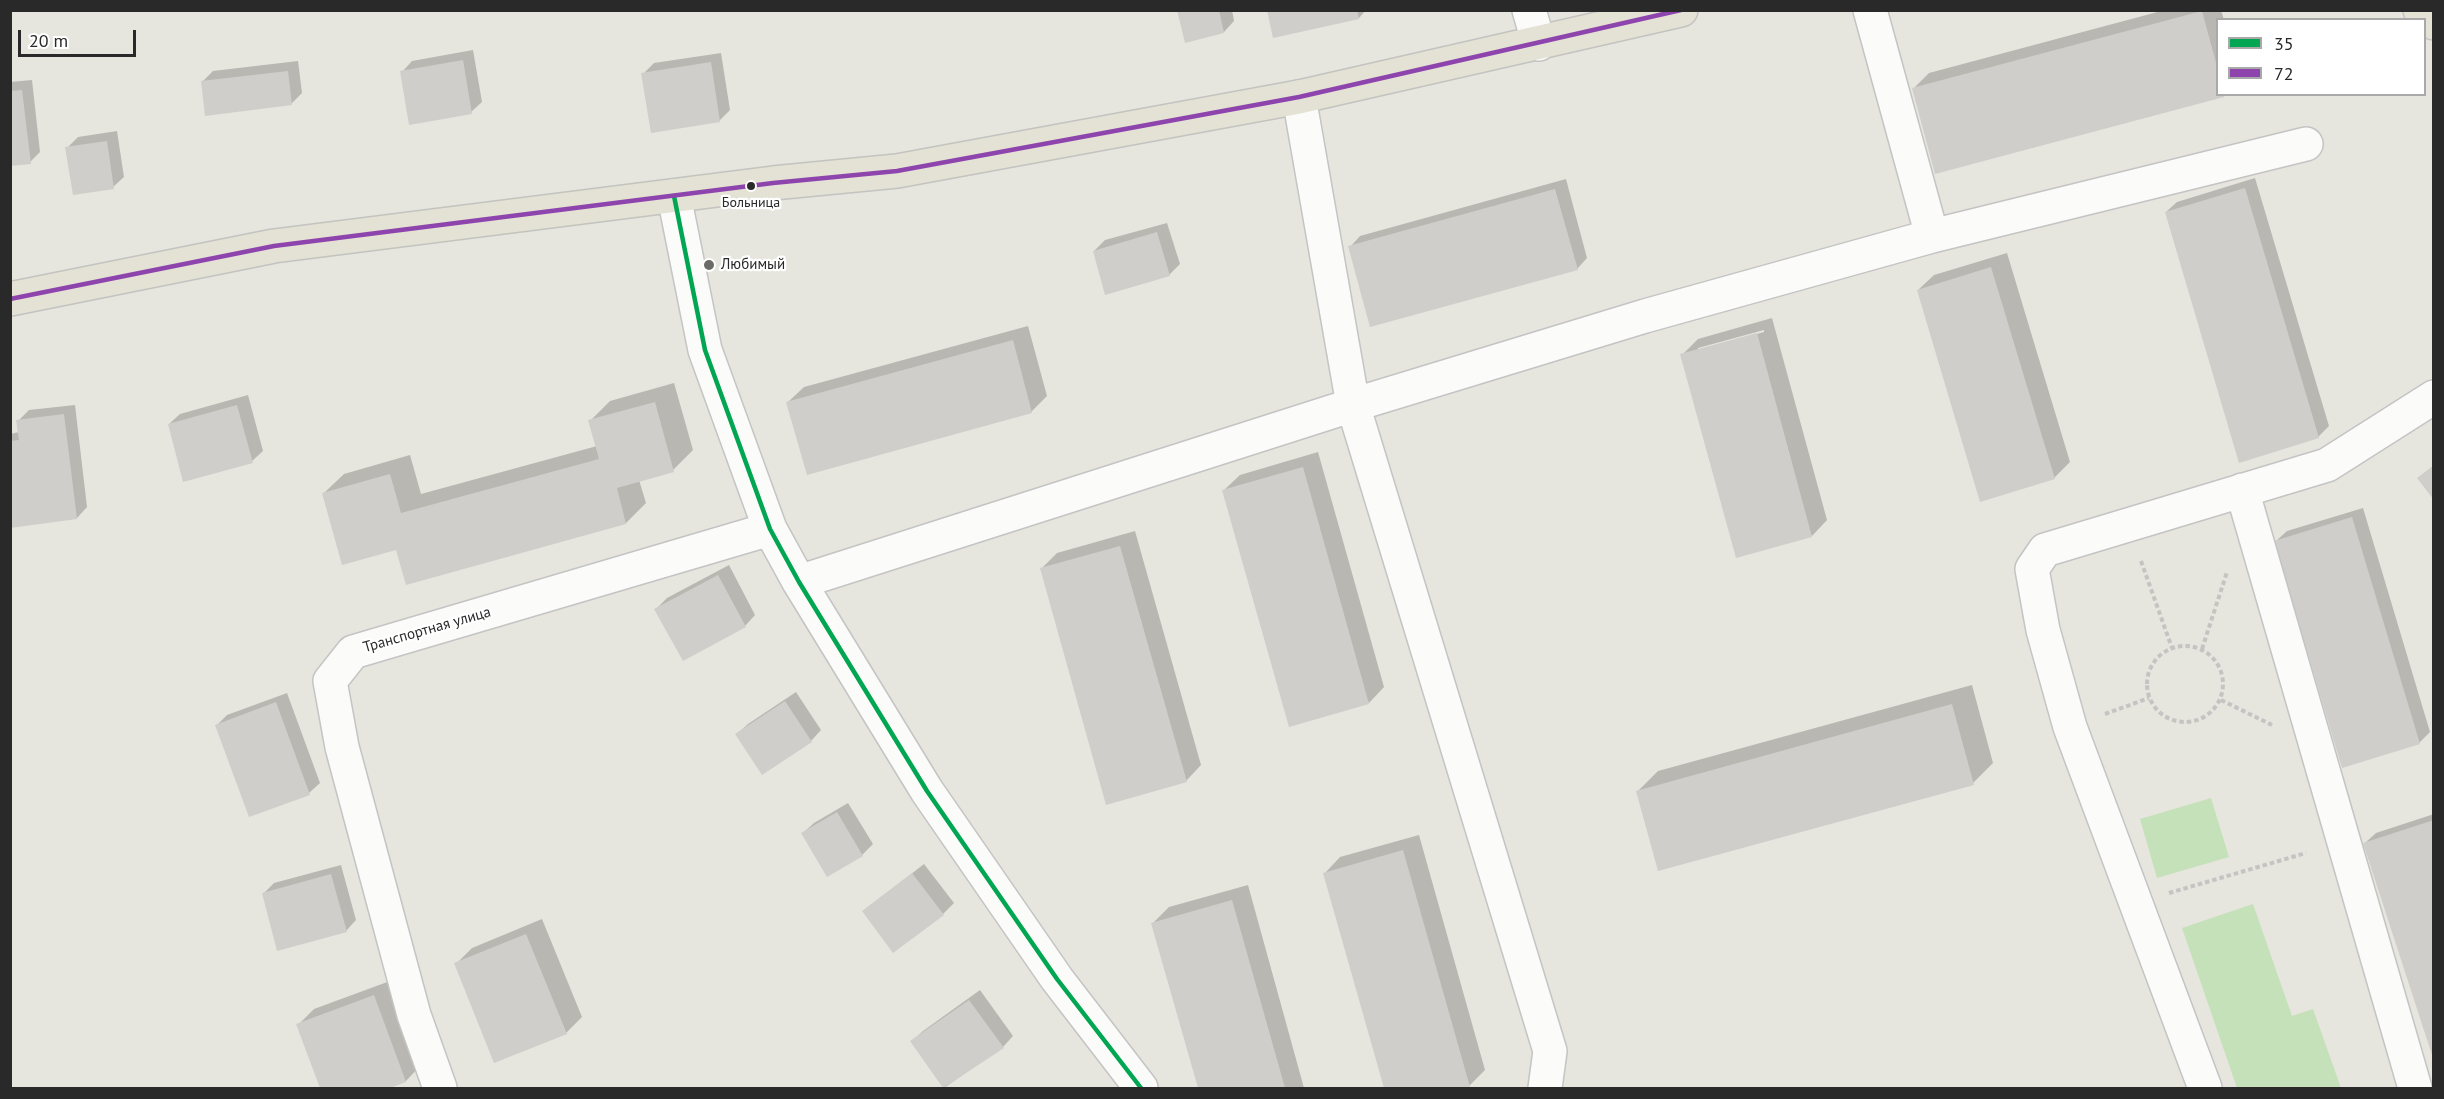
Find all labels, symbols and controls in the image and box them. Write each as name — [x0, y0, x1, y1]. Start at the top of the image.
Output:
scale bar — [21, 18, 140, 56]
legend — [2216, 18, 2426, 96]
text: 20 m — [29, 29, 68, 52]
text: 35 — [2274, 32, 2294, 55]
text: 72 — [2274, 62, 2294, 85]
marker: Больница — [745, 180, 757, 192]
place label: Больница — [722, 195, 780, 211]
place label: Любимый — [721, 256, 785, 274]
marker: Любимый — [702, 258, 716, 272]
street label: Транспортная улица — [361, 603, 493, 657]

